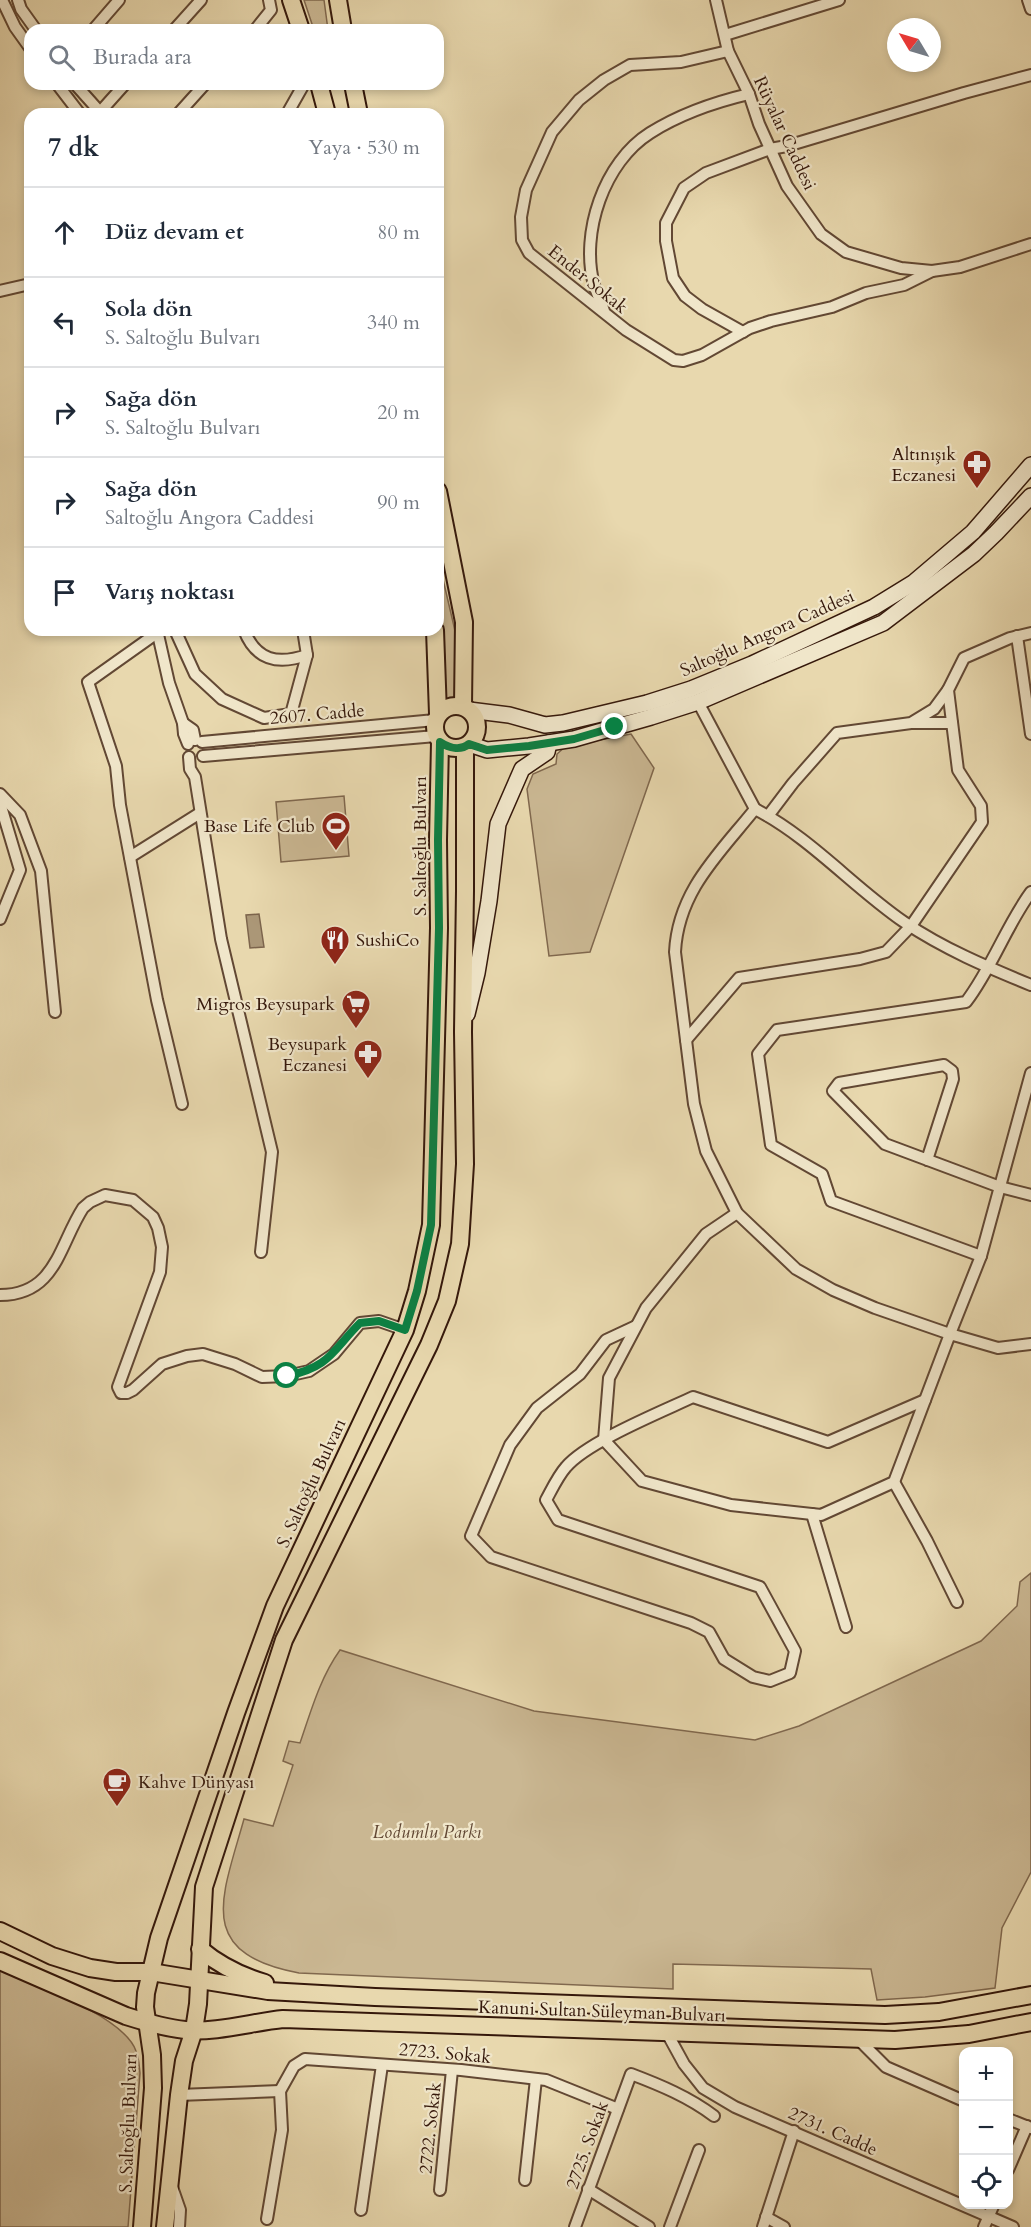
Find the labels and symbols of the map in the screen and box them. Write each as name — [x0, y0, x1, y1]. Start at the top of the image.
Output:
north arrow — [887, 18, 941, 72]
street label: Rüyalar Caddesi — [747, 72, 822, 194]
street label: Ender Sokak — [542, 239, 633, 320]
place label: Altınışık Eczanesi — [891, 442, 956, 488]
pharmacy icon: Altınışık Eczanesi — [961, 448, 993, 490]
street label: Saltoğlu Angora Caddesi — [676, 584, 858, 683]
street label: 2607. Cadde — [269, 698, 366, 731]
route end — [601, 713, 627, 739]
street label: S. Saltoğlu Bulvarı — [408, 776, 433, 916]
sports icon: Base Life Club — [320, 810, 352, 852]
place label: Base Life Club — [204, 814, 315, 839]
restaurant icon: SushiCo — [319, 924, 351, 966]
place label: SushiCo — [356, 928, 420, 953]
supermarket icon: Migros Beysupark — [340, 988, 372, 1030]
place label: Migros Beysupark — [196, 992, 335, 1017]
place label: Beysupark Eczanesi — [268, 1032, 347, 1078]
pharmacy icon: Beysupark Eczanesi — [352, 1038, 384, 1080]
route start — [273, 1362, 299, 1388]
street label: S. Saltoğlu Bulvarı — [271, 1415, 352, 1552]
cafe icon: Kahve Dünyası — [101, 1766, 133, 1808]
place label: Kahve Dünyası — [138, 1770, 254, 1795]
park label: Lodumlu Parkı — [373, 1820, 482, 1845]
street label: Kanuni Sultan Süleyman Bulvarı — [478, 1995, 726, 2028]
street label: 2723. Sokak — [398, 2037, 492, 2070]
street label: S. Saltoğlu Bulvarı — [114, 2053, 143, 2193]
street label: 2722. Sokak — [413, 2081, 448, 2175]
street label: 2725. Sokak — [560, 2097, 615, 2193]
street label: 2731. Cadde — [784, 2101, 881, 2162]

